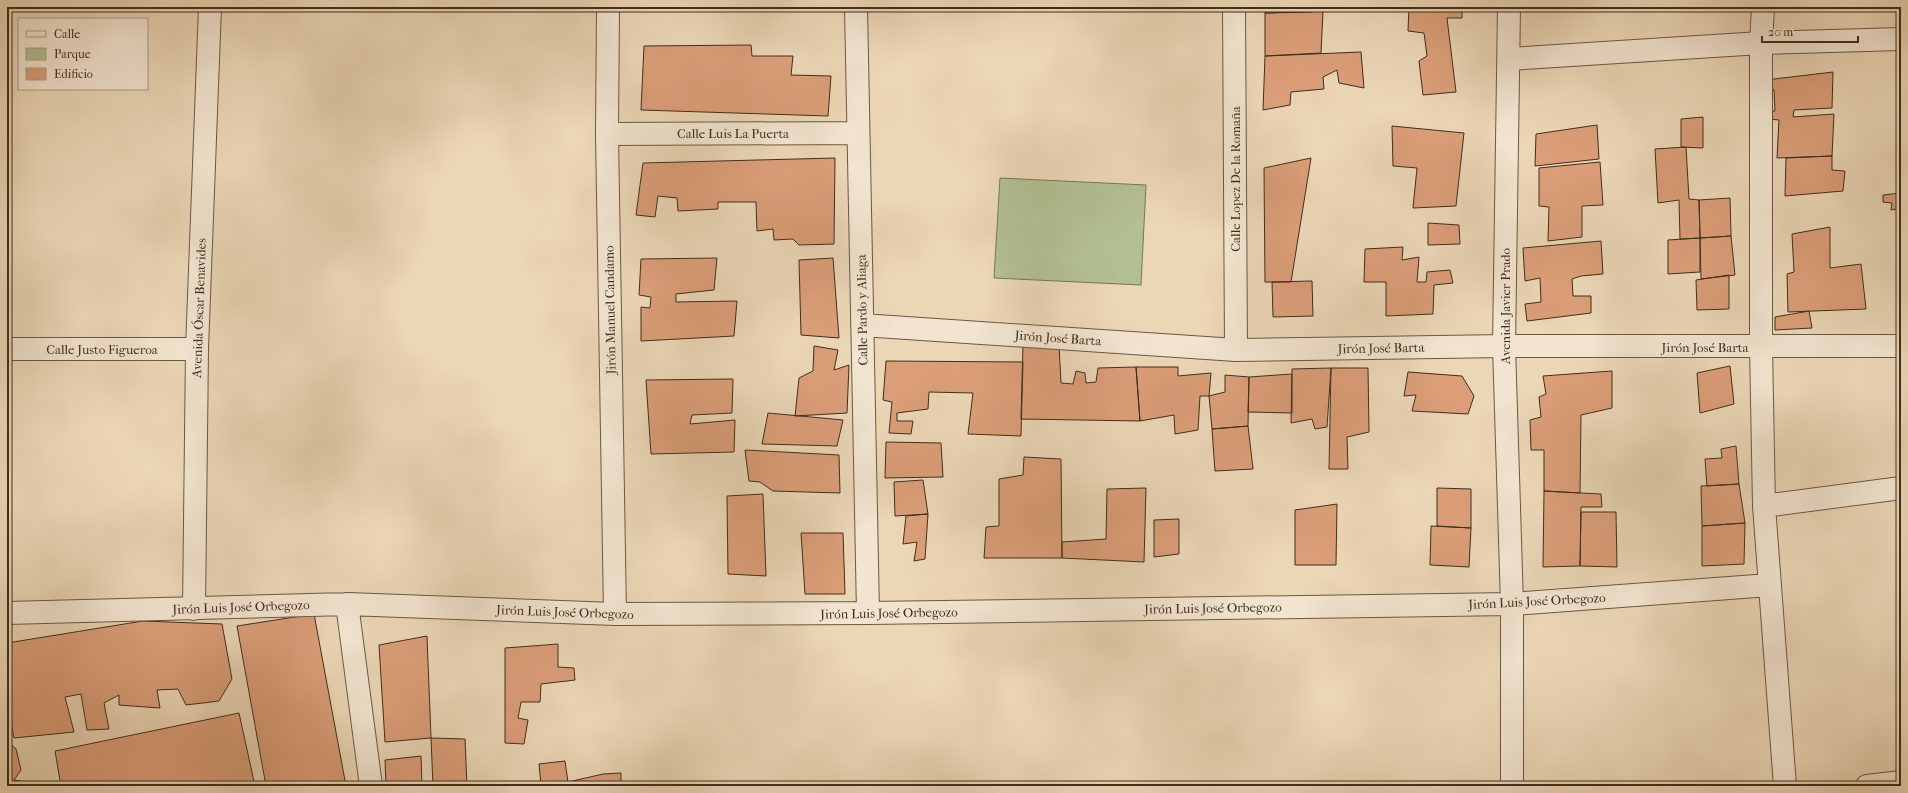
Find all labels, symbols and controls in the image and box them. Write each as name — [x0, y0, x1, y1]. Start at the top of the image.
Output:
legend — [18, 18, 148, 90]
scale bar — [1762, 18, 1858, 44]
text: 20 m — [1768, 25, 1793, 39]
text: Calle — [54, 27, 80, 41]
text: Parque — [54, 47, 91, 61]
text: Edificio — [54, 67, 93, 81]
street label: Calle Lopez De la Romaña — [1228, 105, 1243, 252]
street label: Calle Luis La Puerta — [677, 126, 790, 141]
street label: Avenida Óscar Benavides — [189, 238, 209, 379]
street label: Jirón Manuel Candamo — [601, 245, 619, 376]
street label: Avenida Javier Prado — [1498, 247, 1513, 365]
street label: Calle Pardo y Aliaga — [854, 253, 870, 366]
street label: Jirón José Barta — [1013, 327, 1103, 349]
street label: Jirón José Barta — [1336, 340, 1426, 356]
street label: Jirón José Barta — [1661, 340, 1749, 355]
street label: Calle Justo Figueroa — [46, 342, 159, 357]
street label: Jirón Luis José Orbegozo — [1467, 590, 1606, 612]
street label: Jirón Luis José Orbegozo — [171, 597, 310, 617]
street label: Jirón Luis José Orbegozo — [1143, 599, 1282, 617]
street label: Jirón Luis José Orbegozo — [495, 602, 634, 622]
street label: Jirón Luis José Orbegozo — [819, 604, 958, 622]

